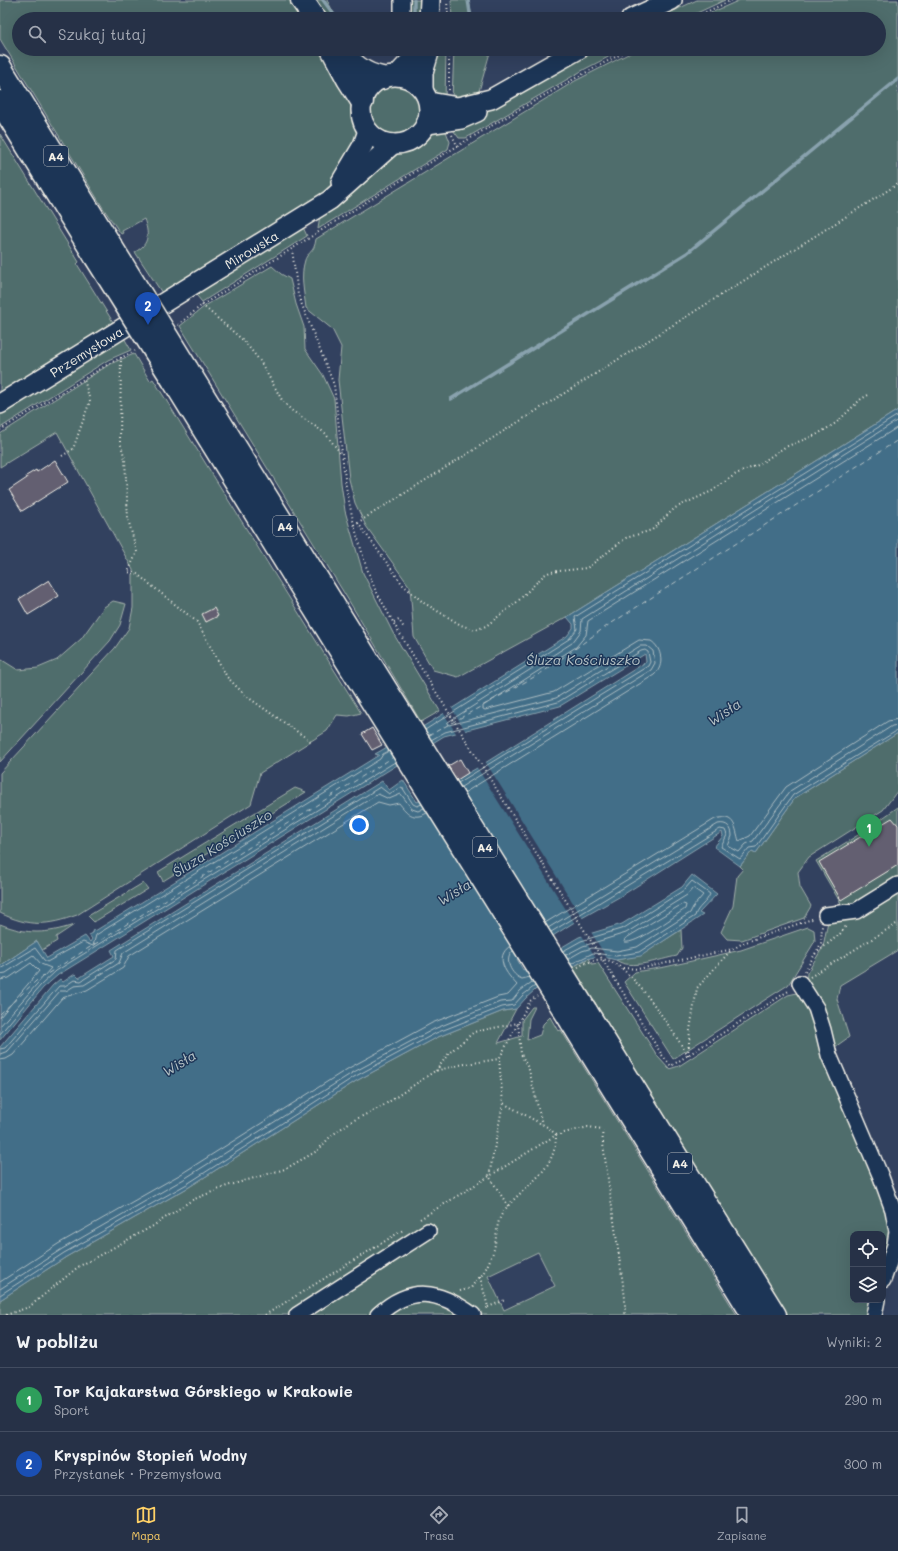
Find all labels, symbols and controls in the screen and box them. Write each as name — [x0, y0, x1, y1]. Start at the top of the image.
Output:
search box — [12, 12, 886, 56]
icon: search — [26, 23, 48, 45]
text: Szukaj tutaj — [58, 24, 146, 44]
road number: A4 — [44, 146, 68, 166]
street label: Mirowska — [221, 226, 281, 272]
pin: 2 — [135, 292, 161, 325]
street label: Przemysłowa — [46, 322, 126, 380]
road number: A4 — [273, 516, 297, 536]
water label: Śluza Kościuszko — [526, 650, 640, 669]
water label: Wisła — [704, 694, 744, 730]
water label: Śluza Kościuszko — [169, 805, 275, 881]
pin: 1 — [856, 814, 882, 847]
your location — [349, 815, 369, 835]
road number: A4 — [473, 837, 497, 857]
water label: Wisła — [434, 874, 474, 910]
water label: Wisła — [159, 1045, 199, 1081]
road number: A4 — [668, 1153, 692, 1173]
map controls — [850, 1231, 886, 1303]
button: locate — [850, 1231, 886, 1267]
button: layers — [850, 1267, 886, 1303]
text: W pobliżu — [16, 1330, 98, 1352]
text: Wyniki: 2 — [826, 1333, 882, 1350]
text: Tor Kajakarstwa Górskiego w Krakowie — [54, 1381, 353, 1401]
text: 1 — [26, 1391, 32, 1408]
text: 290 m — [845, 1391, 882, 1408]
text: Sport — [54, 1401, 89, 1418]
text: Kryspinów Stopień Wodny — [54, 1445, 247, 1465]
text: 2 — [25, 1455, 33, 1472]
text: 300 m — [844, 1455, 882, 1472]
text: Przystanek · Przemysłowa — [54, 1465, 222, 1482]
tab: Mapa — [131, 1504, 161, 1543]
tab: Trasa — [424, 1504, 454, 1543]
tab: Zapisane — [717, 1504, 767, 1543]

